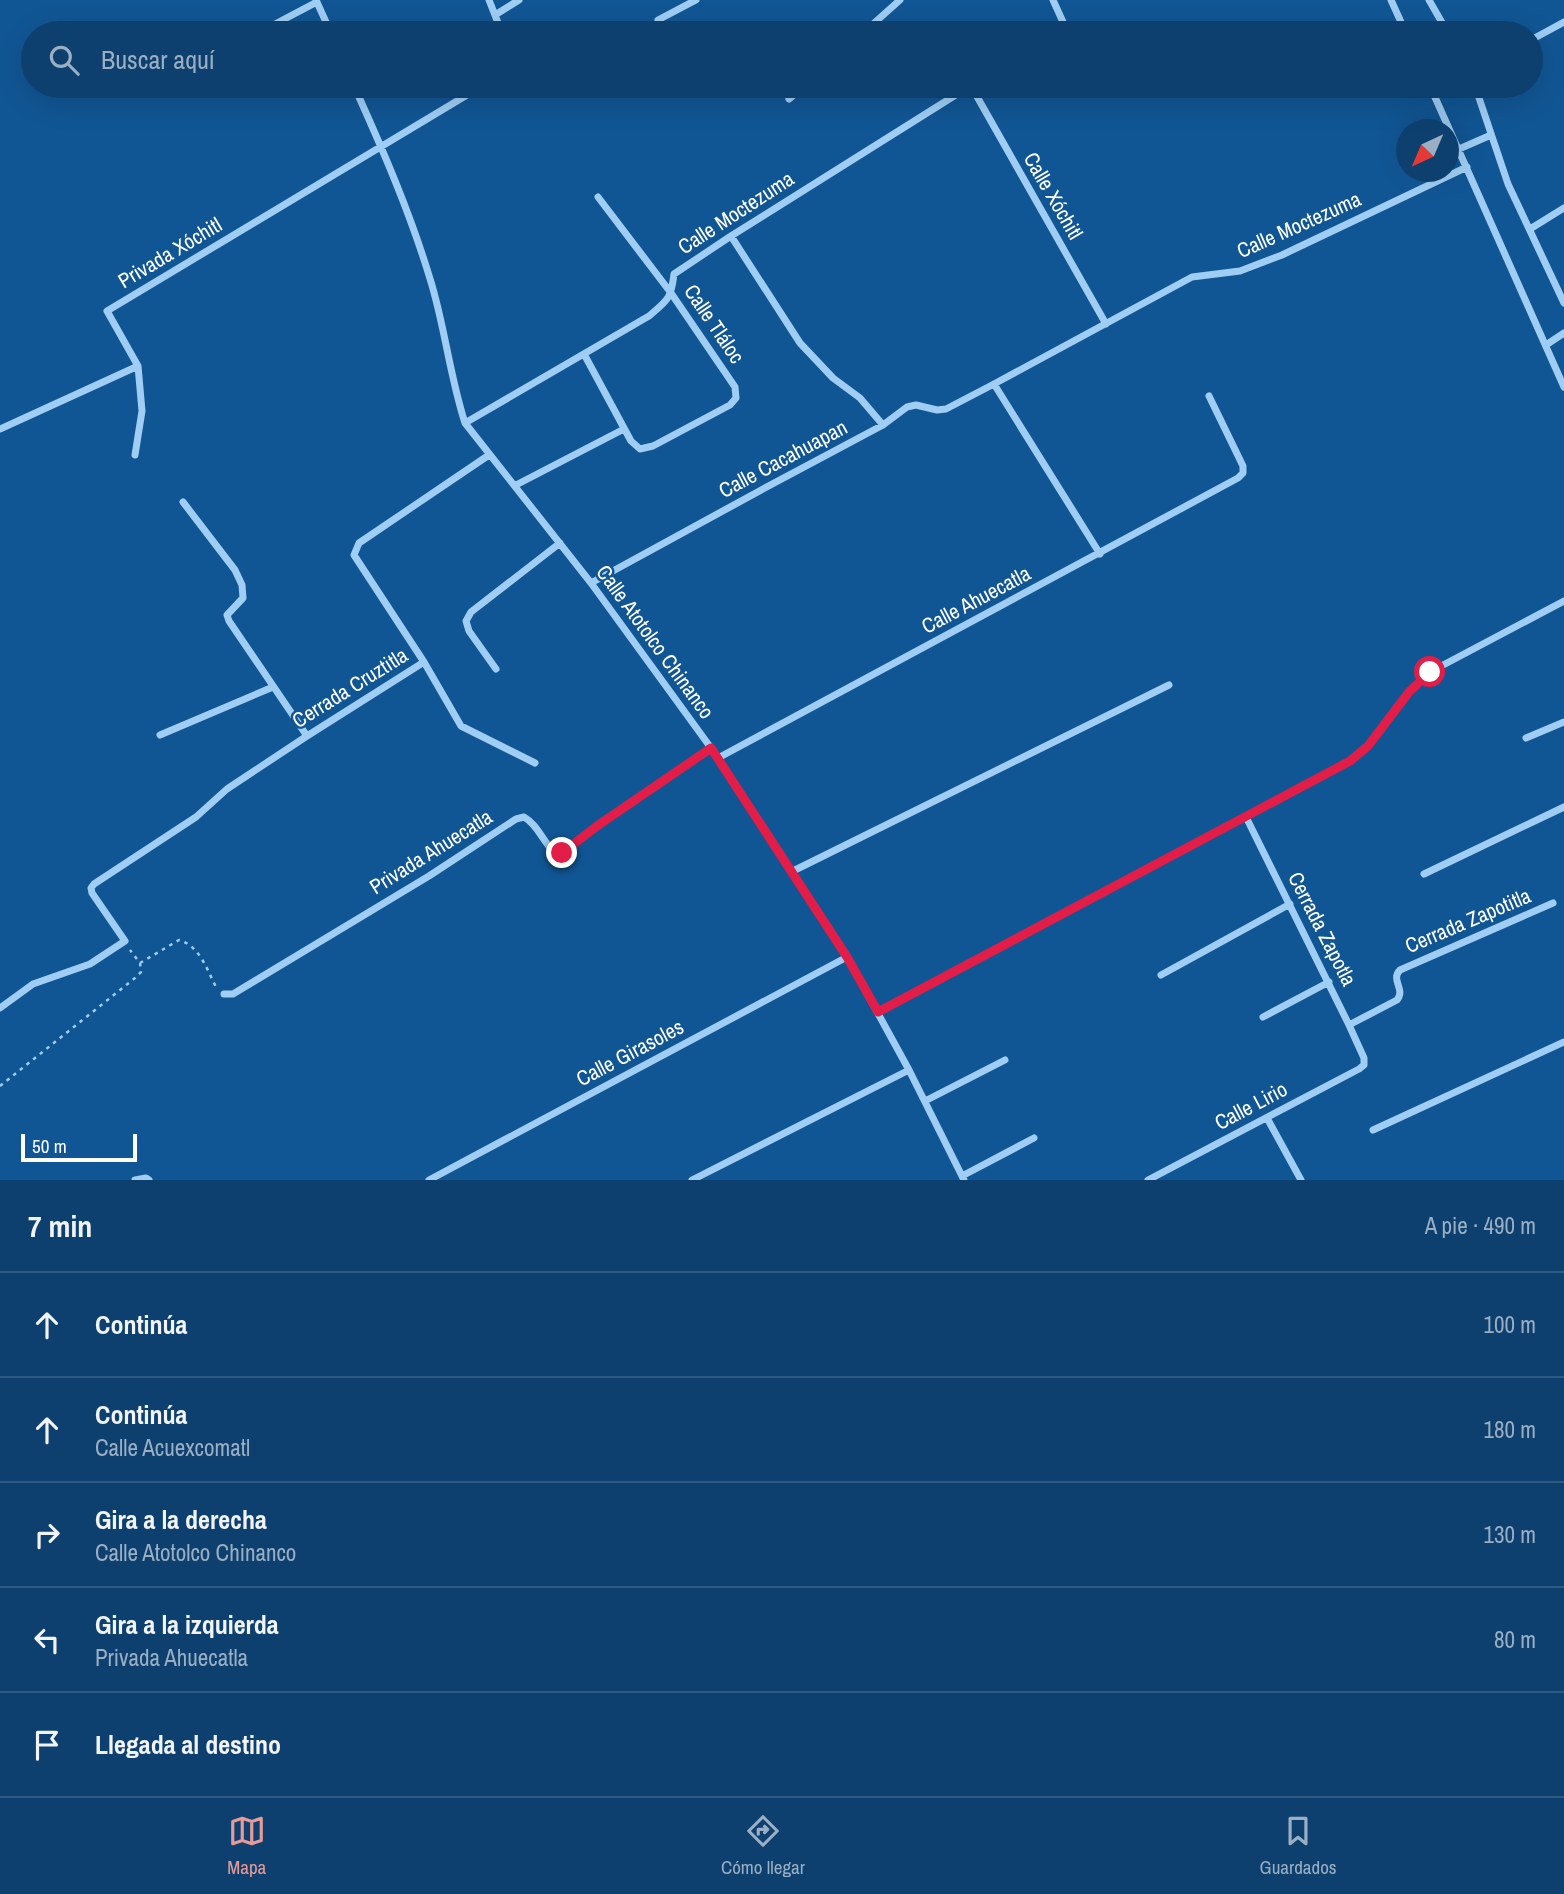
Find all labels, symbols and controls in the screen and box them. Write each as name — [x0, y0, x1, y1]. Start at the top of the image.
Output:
search box — [21, 21, 1543, 98]
icon: search — [45, 41, 83, 79]
text: Buscar aquí — [101, 42, 215, 77]
north arrow — [1396, 119, 1459, 182]
street label: Calle Xóchitl — [1017, 147, 1090, 245]
street label: Calle Moctezuma — [672, 164, 800, 261]
street label: Calle Moctezuma — [1232, 184, 1366, 265]
street label: Privada Xóchitl — [112, 210, 227, 295]
street label: Calle Tláloc — [677, 278, 752, 369]
street label: Calle Cacahuapan — [713, 413, 852, 505]
street label: Calle Ahuecatla — [916, 558, 1036, 640]
street label: Calle Atotolco Chinanco — [590, 559, 721, 725]
street label: Cerrada Cruztitla — [286, 640, 413, 735]
route start — [1414, 656, 1445, 687]
street label: Privada Ahuecatla — [364, 802, 498, 901]
route end — [546, 837, 577, 868]
street label: Cerrada Zapotla — [1281, 867, 1364, 991]
street label: Cerrada Zapotitla — [1400, 881, 1536, 960]
street label: Calle Girasoles — [571, 1012, 689, 1093]
street label: Calle Lirio — [1209, 1074, 1292, 1137]
scale bar — [21, 1131, 136, 1163]
text: 50 m — [32, 1133, 67, 1159]
text: 7 min — [28, 1206, 92, 1246]
text: A pie · 490 m — [1425, 1210, 1536, 1241]
icon: ahead — [28, 1306, 66, 1344]
text: Continúa — [95, 1307, 187, 1342]
text: 100 m — [1484, 1309, 1536, 1340]
text: Continúa — [95, 1397, 187, 1432]
icon: ahead — [28, 1411, 66, 1449]
text: 180 m — [1484, 1414, 1536, 1445]
text: Calle Acuexcomatl — [95, 1432, 250, 1463]
text: Gira a la derecha — [95, 1502, 267, 1537]
icon: right — [28, 1516, 66, 1554]
text: 130 m — [1484, 1519, 1536, 1550]
text: Calle Atotolco Chinanco — [95, 1537, 296, 1568]
text: Gira a la izquierda — [95, 1607, 279, 1642]
icon: left — [28, 1621, 66, 1659]
text: 80 m — [1494, 1624, 1536, 1655]
text: Privada Ahuecatla — [95, 1642, 248, 1673]
icon: arrive — [28, 1726, 66, 1764]
text: Llegada al destino — [95, 1727, 281, 1762]
tab: Mapa — [227, 1812, 266, 1880]
tab: Cómo llegar — [721, 1812, 805, 1880]
tab: Guardados — [1260, 1812, 1337, 1880]

